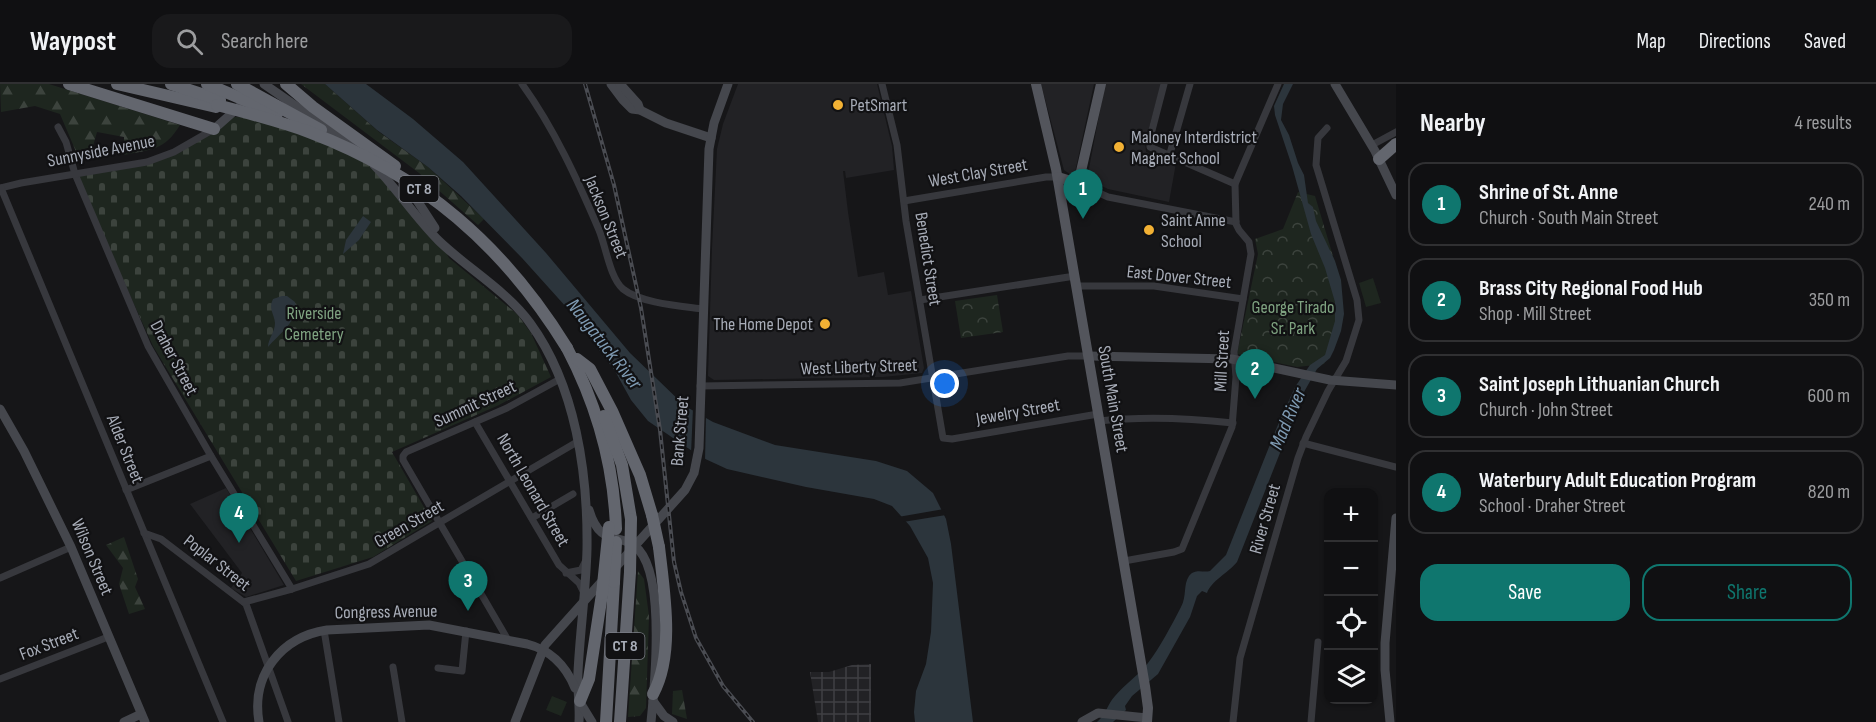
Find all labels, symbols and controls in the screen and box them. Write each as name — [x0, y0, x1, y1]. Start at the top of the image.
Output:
search box — [152, 14, 572, 68]
text: Waypost — [30, 25, 116, 58]
icon: search — [173, 25, 206, 58]
text: Search here — [221, 28, 308, 55]
text: Map — [1636, 29, 1666, 54]
text: Directions — [1699, 29, 1771, 54]
text: Saved — [1804, 29, 1846, 54]
place label: PetSmart — [850, 95, 908, 116]
marker: PetSmart — [831, 98, 845, 112]
text: Nearby — [1420, 108, 1486, 139]
text: 4 results — [1795, 111, 1852, 135]
place label: Maloney Interdistrict Magnet School — [1131, 127, 1257, 169]
street label: Sunnyside Avenue — [46, 130, 156, 172]
marker: Maloney Interdistrict Magnet School — [1112, 140, 1126, 154]
street label: West Clay Street — [927, 154, 1030, 192]
pin: 1 — [1064, 170, 1102, 219]
street label: Jackson Street — [580, 172, 632, 262]
road number: CT 8 — [400, 176, 438, 202]
text: Shrine of St. Anne — [1479, 179, 1618, 206]
text: 1 — [1438, 192, 1445, 216]
text: 240 m — [1809, 192, 1850, 216]
text: Church · South Main Street — [1479, 206, 1658, 230]
place label: Saint Anne School — [1161, 210, 1226, 252]
street label: Benedict Street — [910, 211, 946, 308]
marker: Saint Anne School — [1142, 223, 1156, 237]
street label: East Dover Street — [1126, 261, 1233, 293]
text: Brass City Regional Food Hub — [1479, 275, 1703, 302]
text: 2 — [1437, 288, 1446, 312]
text: 350 m — [1809, 288, 1850, 312]
water label: Naugatuck River — [561, 294, 648, 395]
park label: George Tirado Sr. Park — [1251, 297, 1335, 339]
text: Shop · Mill Street — [1479, 302, 1591, 326]
park label: Riverside Cemetery — [284, 303, 344, 345]
place label: The Home Depot — [713, 314, 813, 335]
street label: Draher Street — [146, 317, 203, 399]
marker: The Home Depot — [818, 317, 832, 331]
street label: Mill Street — [1210, 329, 1234, 392]
street label: South Main Street — [1093, 344, 1133, 455]
pin: 2 — [1236, 350, 1274, 399]
street label: West Liberty Street — [800, 354, 918, 380]
your location — [930, 369, 959, 398]
text: Saint Joseph Lithuanian Church — [1479, 371, 1720, 398]
street label: Summit Street — [431, 376, 520, 432]
water label: Mad River — [1264, 383, 1312, 453]
text: 3 — [1437, 384, 1446, 408]
text: 600 m — [1807, 384, 1850, 408]
street label: Jewelry Street — [974, 394, 1062, 430]
street label: Bank Street — [666, 395, 694, 467]
text: Church · John Street — [1479, 398, 1613, 422]
street label: Alder Street — [101, 411, 148, 487]
street label: North Leonard Street — [492, 430, 574, 551]
text: Waterbury Adult Education Program — [1479, 467, 1756, 494]
text: 4 — [1437, 480, 1446, 504]
text: 820 m — [1808, 480, 1850, 504]
street label: River Street — [1245, 481, 1285, 556]
map controls — [1324, 488, 1378, 704]
button: + — [1324, 488, 1378, 542]
pin: 4 — [220, 494, 258, 543]
text: School · Draher Street — [1479, 494, 1625, 518]
street label: Green Street — [370, 495, 448, 552]
street label: Wilson Street — [67, 516, 118, 599]
street label: Poplar Street — [179, 530, 255, 596]
button: − — [1324, 542, 1378, 596]
pin: 3 — [448, 562, 488, 611]
button: Save — [1420, 564, 1630, 621]
button: Share — [1642, 564, 1852, 621]
button: locate — [1324, 596, 1378, 650]
street label: Congress Avenue — [335, 601, 437, 623]
street label: Fox Street — [17, 623, 82, 665]
road number: CT 8 — [606, 633, 644, 659]
button: layers — [1324, 650, 1378, 704]

